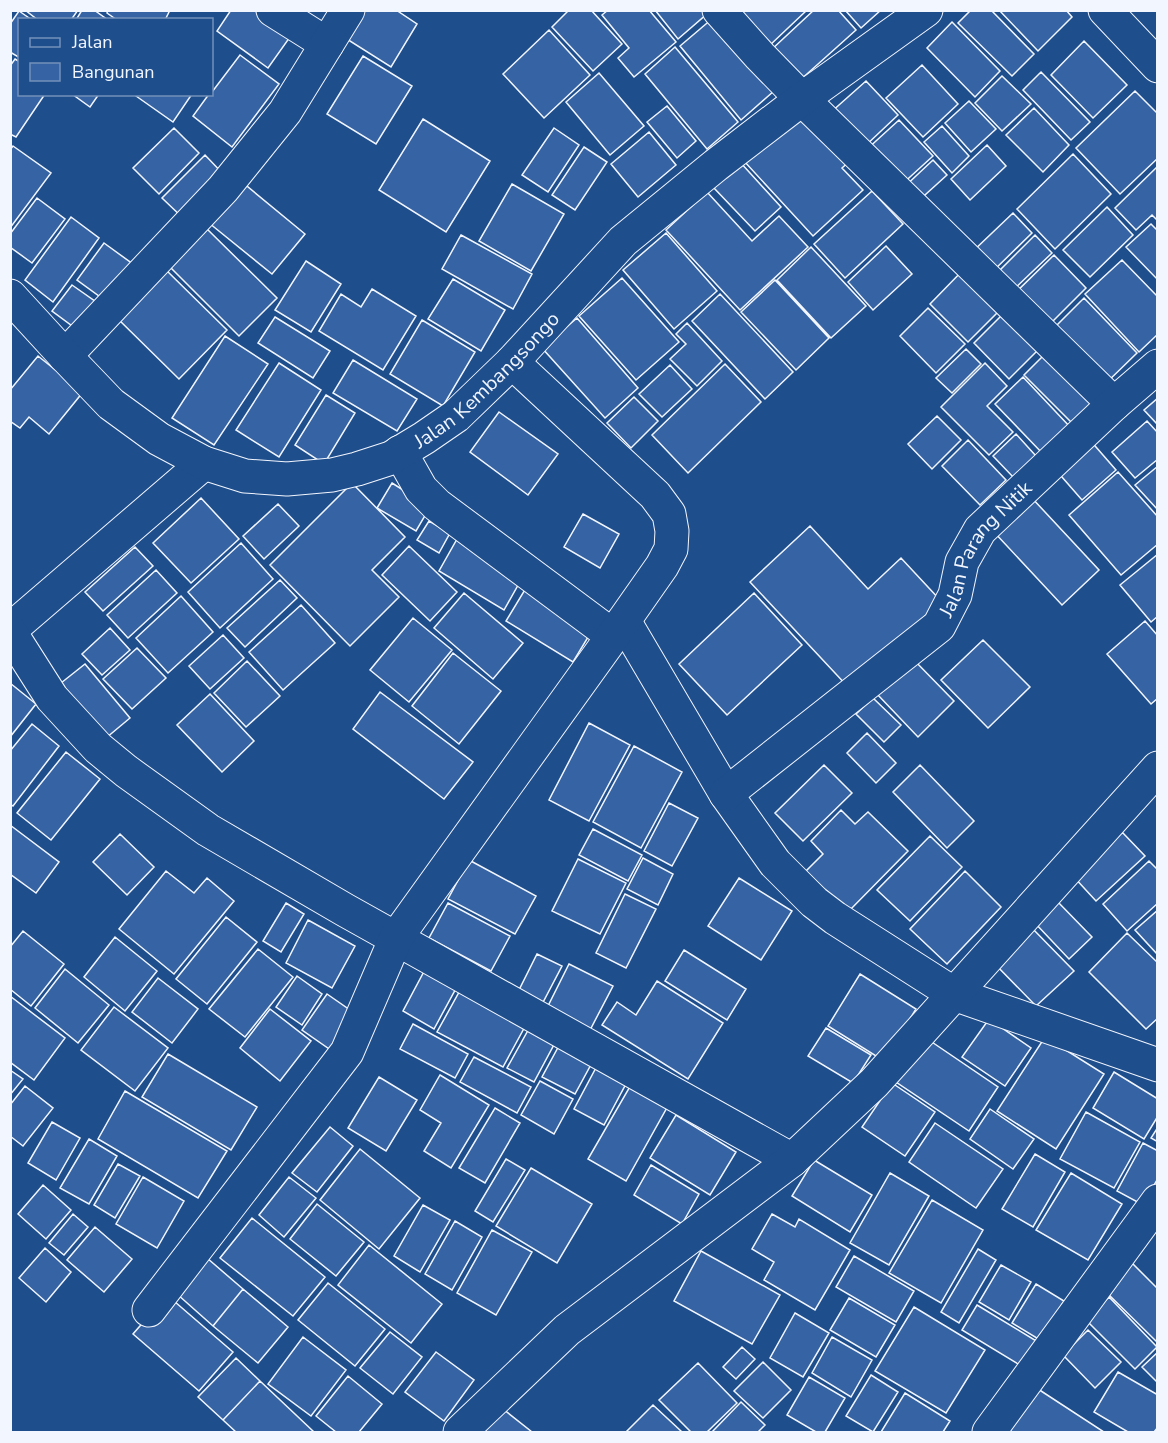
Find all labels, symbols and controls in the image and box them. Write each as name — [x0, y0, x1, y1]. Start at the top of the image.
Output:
legend — [18, 18, 213, 96]
text: Jalan — [71, 30, 112, 54]
text: Bangunan — [72, 60, 155, 84]
street label: Jalan Kembangsongo — [408, 306, 565, 455]
street label: Jalan Parang Nitik — [932, 474, 1038, 623]

